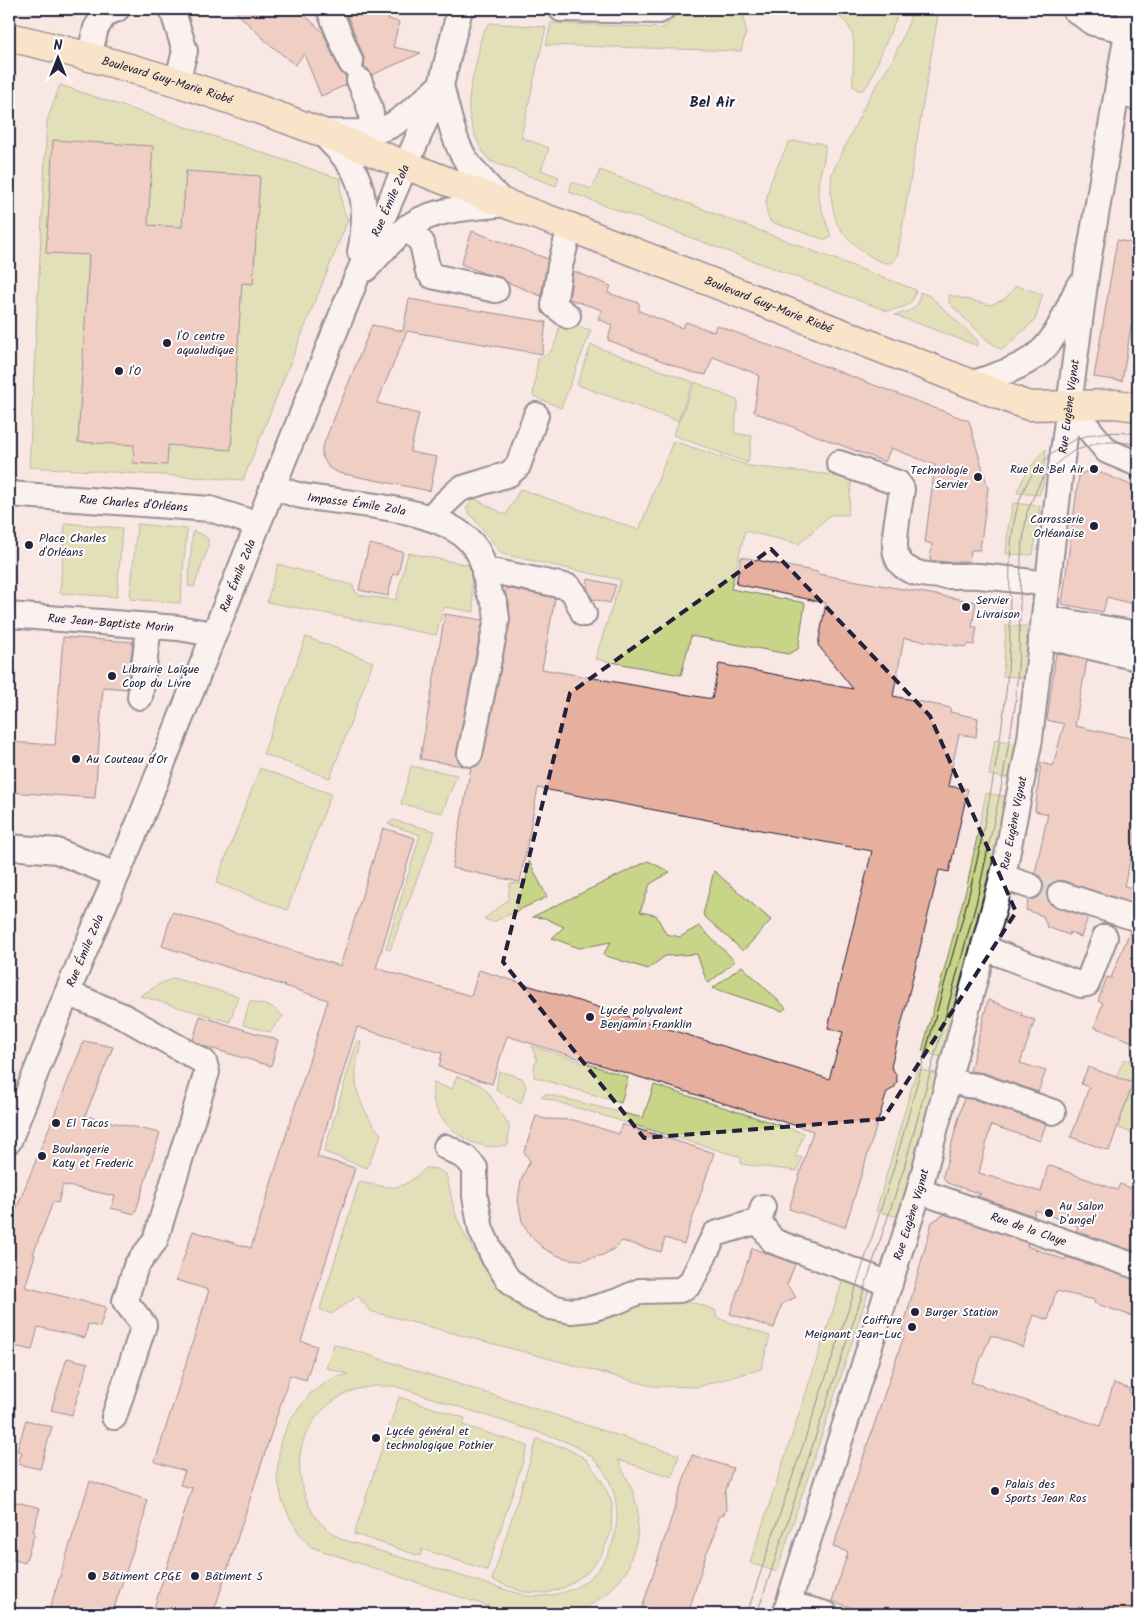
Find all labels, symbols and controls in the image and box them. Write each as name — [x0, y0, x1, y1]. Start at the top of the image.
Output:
north arrow — [32, 32, 82, 82]
text: N — [54, 35, 63, 57]
street label: Boulevard Guy-Marie Riobé — [100, 51, 236, 109]
district label: Bel Air — [689, 91, 735, 115]
street label: Rue Émile Zola — [366, 161, 415, 240]
street label: Boulevard Guy-Marie Riobé — [702, 271, 836, 338]
place label: l'O centre aqualudique — [177, 327, 235, 360]
marker: l'O centre aqualudique — [161, 337, 173, 349]
street label: Rue Eugène Vignat — [1053, 358, 1084, 455]
place label: l'O — [129, 362, 142, 381]
marker: l'O — [113, 365, 125, 377]
place label: Rue de Bel Air — [1010, 460, 1085, 479]
place label: Technologie Servier — [910, 461, 969, 494]
marker: Rue de Bel Air — [1088, 463, 1100, 475]
marker: Technologie Servier — [972, 471, 984, 483]
street label: Impasse Émile Zola — [306, 488, 408, 521]
street label: Rue Charles d'Orléans — [79, 490, 189, 517]
place label: Carrosserie Orléanaise — [1030, 510, 1085, 543]
marker: Carrosserie Orléanaise — [1088, 520, 1100, 532]
place label: Place Charles d'Orléans — [39, 529, 106, 562]
street label: Rue Émile Zola — [214, 536, 261, 615]
marker: Place Charles d'Orléans — [23, 539, 35, 551]
place label: Servier Livraison — [976, 591, 1020, 624]
marker: Servier Livraison — [960, 601, 972, 613]
street label: Rue Jean-Baptiste Morin — [47, 609, 174, 637]
place label: Librairie Laïque Coop du Livre — [122, 660, 200, 693]
marker: Librairie Laïque Coop du Livre — [106, 670, 118, 682]
place label: Au Couteau d'Or — [86, 750, 169, 769]
marker: Au Couteau d'Or — [70, 753, 82, 765]
street label: Rue Eugène Vignat — [995, 774, 1032, 871]
street label: Rue Émile Zola — [61, 911, 109, 990]
place label: Lycée polyvalent Benjamin Franklin — [600, 1001, 692, 1034]
marker: Lycée polyvalent Benjamin Franklin — [584, 1011, 596, 1023]
place label: El Tacos — [66, 1114, 109, 1133]
marker: El Tacos — [50, 1117, 62, 1129]
place label: Boulangerie Katy et Frederic — [52, 1140, 134, 1173]
marker: Boulangerie Katy et Frederic — [36, 1150, 48, 1162]
street label: Rue Eugène Vignat — [888, 1166, 934, 1263]
place label: Au Salon D'angel' — [1059, 1197, 1104, 1230]
street label: Rue de la Claye — [988, 1207, 1070, 1251]
marker: Au Salon D'angel' — [1043, 1207, 1055, 1219]
place label: Burger Station — [925, 1303, 998, 1322]
marker: Burger Station — [909, 1306, 921, 1318]
place label: Coiffure Meignant Jean-Luc — [804, 1311, 903, 1344]
marker: Coiffure Meignant Jean-Luc — [906, 1321, 918, 1333]
place label: Lycée général et technologique Pothier — [386, 1422, 495, 1455]
marker: Lycée général et technologique Pothier — [370, 1432, 382, 1444]
place label: Palais des Sports Jean Ros — [1005, 1475, 1087, 1508]
marker: Palais des Sports Jean Ros — [989, 1485, 1001, 1497]
place label: Bâtiment CPGE — [102, 1567, 183, 1586]
place label: Bâtiment S — [205, 1567, 264, 1586]
marker: Bâtiment CPGE — [86, 1570, 98, 1582]
marker: Bâtiment S — [189, 1570, 201, 1582]

